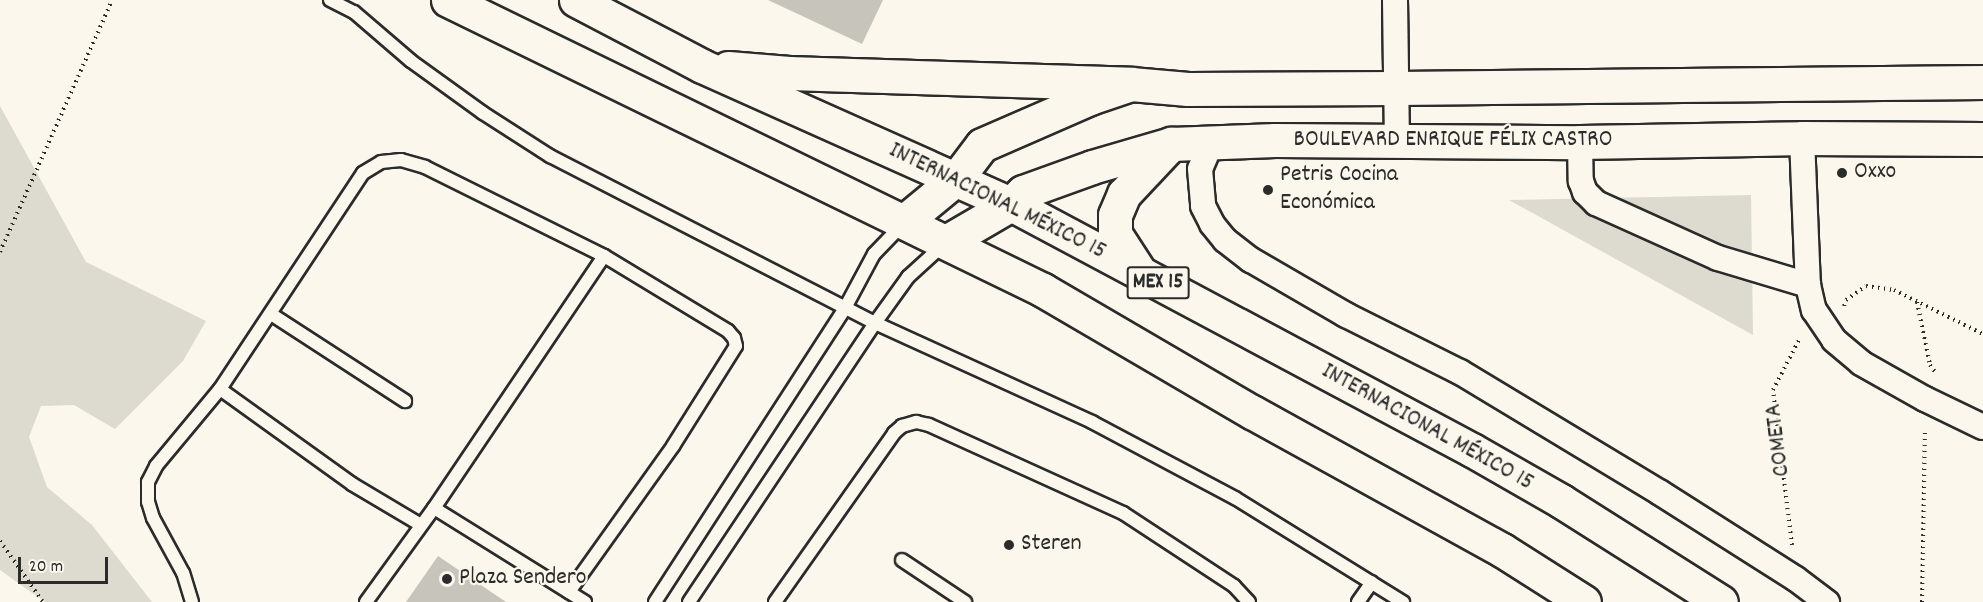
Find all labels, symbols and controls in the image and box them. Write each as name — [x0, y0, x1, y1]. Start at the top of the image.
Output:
street label: BOULEVARD ENRIQUE FÉLIX CASTRO — [1294, 127, 1612, 155]
street label: INTERNACIONAL MÉXICO 15 — [884, 137, 1110, 267]
place label: Oxxo — [1854, 159, 1896, 187]
place label: Petris Cocina Económica — [1280, 162, 1398, 218]
marker: Oxxo — [1835, 166, 1849, 180]
marker: Petris Cocina Económica — [1261, 183, 1275, 197]
road number: MEX 15 — [1126, 264, 1190, 302]
street label: INTERNACIONAL MÉXICO 15 — [1316, 358, 1538, 498]
street label: COMETA — [1760, 402, 1798, 478]
place label: Steren — [1021, 531, 1082, 559]
marker: Steren — [1002, 538, 1016, 552]
scale bar — [21, 545, 111, 583]
text: 20 m — [29, 555, 63, 580]
place label: Plaza Sendero — [459, 565, 586, 593]
marker: Plaza Sendero — [440, 572, 454, 586]

